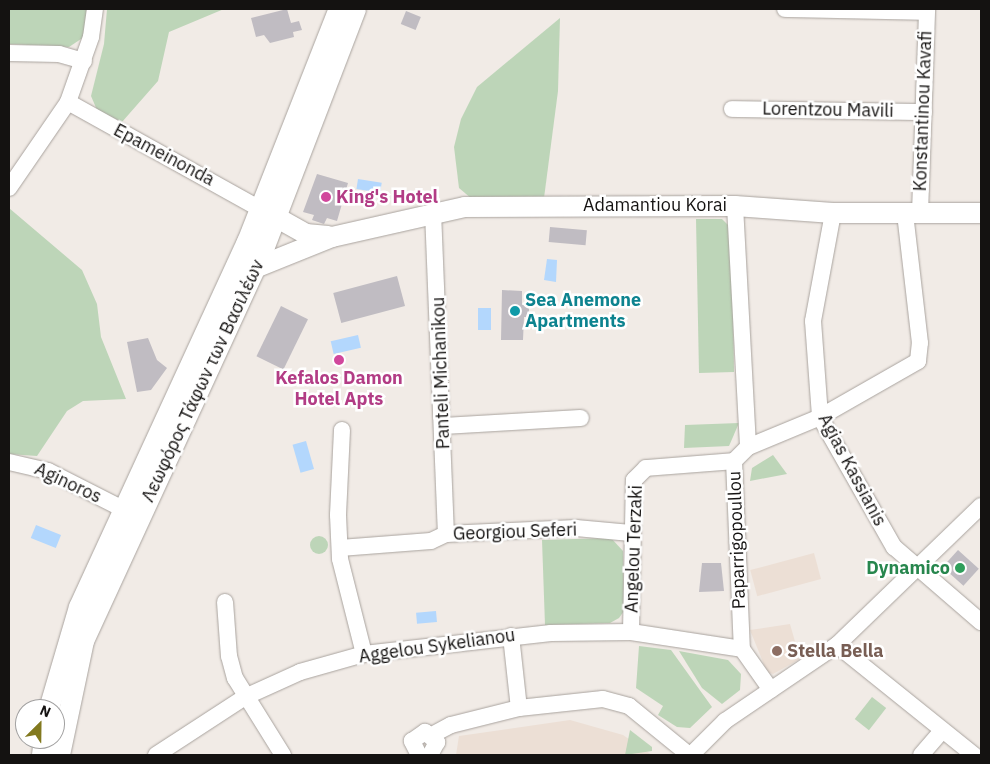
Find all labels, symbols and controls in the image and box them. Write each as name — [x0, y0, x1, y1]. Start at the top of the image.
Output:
street label: Konstantinou Kavafi — [909, 30, 937, 192]
street label: Lorentzou Mavili — [762, 98, 894, 122]
street label: Epameinonda — [110, 119, 218, 191]
place label: King's Hotel — [336, 186, 438, 208]
marker: King's Hotel — [320, 191, 332, 203]
street label: Adamantiou Korai — [583, 194, 727, 216]
street label: Λεωφόρος Τάφων των Βασιλέων — [137, 256, 269, 506]
place label: Sea Anemone Apartments — [525, 290, 641, 332]
street label: Panteli Michanikou — [428, 296, 454, 450]
marker: Sea Anemone Apartments — [509, 305, 521, 317]
marker: Kefalos Damon Hotel Apts — [333, 354, 345, 366]
place label: Kefalos Damon Hotel Apts — [275, 368, 403, 410]
street label: Agias Kassianis — [813, 410, 891, 530]
street label: Aginoros — [31, 458, 105, 508]
street label: Paparrigopoullou — [724, 471, 750, 609]
street label: Angelou Terzaki — [621, 485, 647, 613]
street label: Georgiou Seferi — [453, 519, 577, 545]
place label: Dynamico — [866, 557, 950, 579]
marker: Dynamico — [954, 562, 966, 574]
street label: Aggelou Sykelianou — [357, 624, 517, 668]
place label: Stella Bella — [787, 640, 883, 662]
marker: Stella Bella — [771, 645, 783, 657]
north arrow — [15, 699, 65, 749]
text: N — [37, 701, 54, 721]

